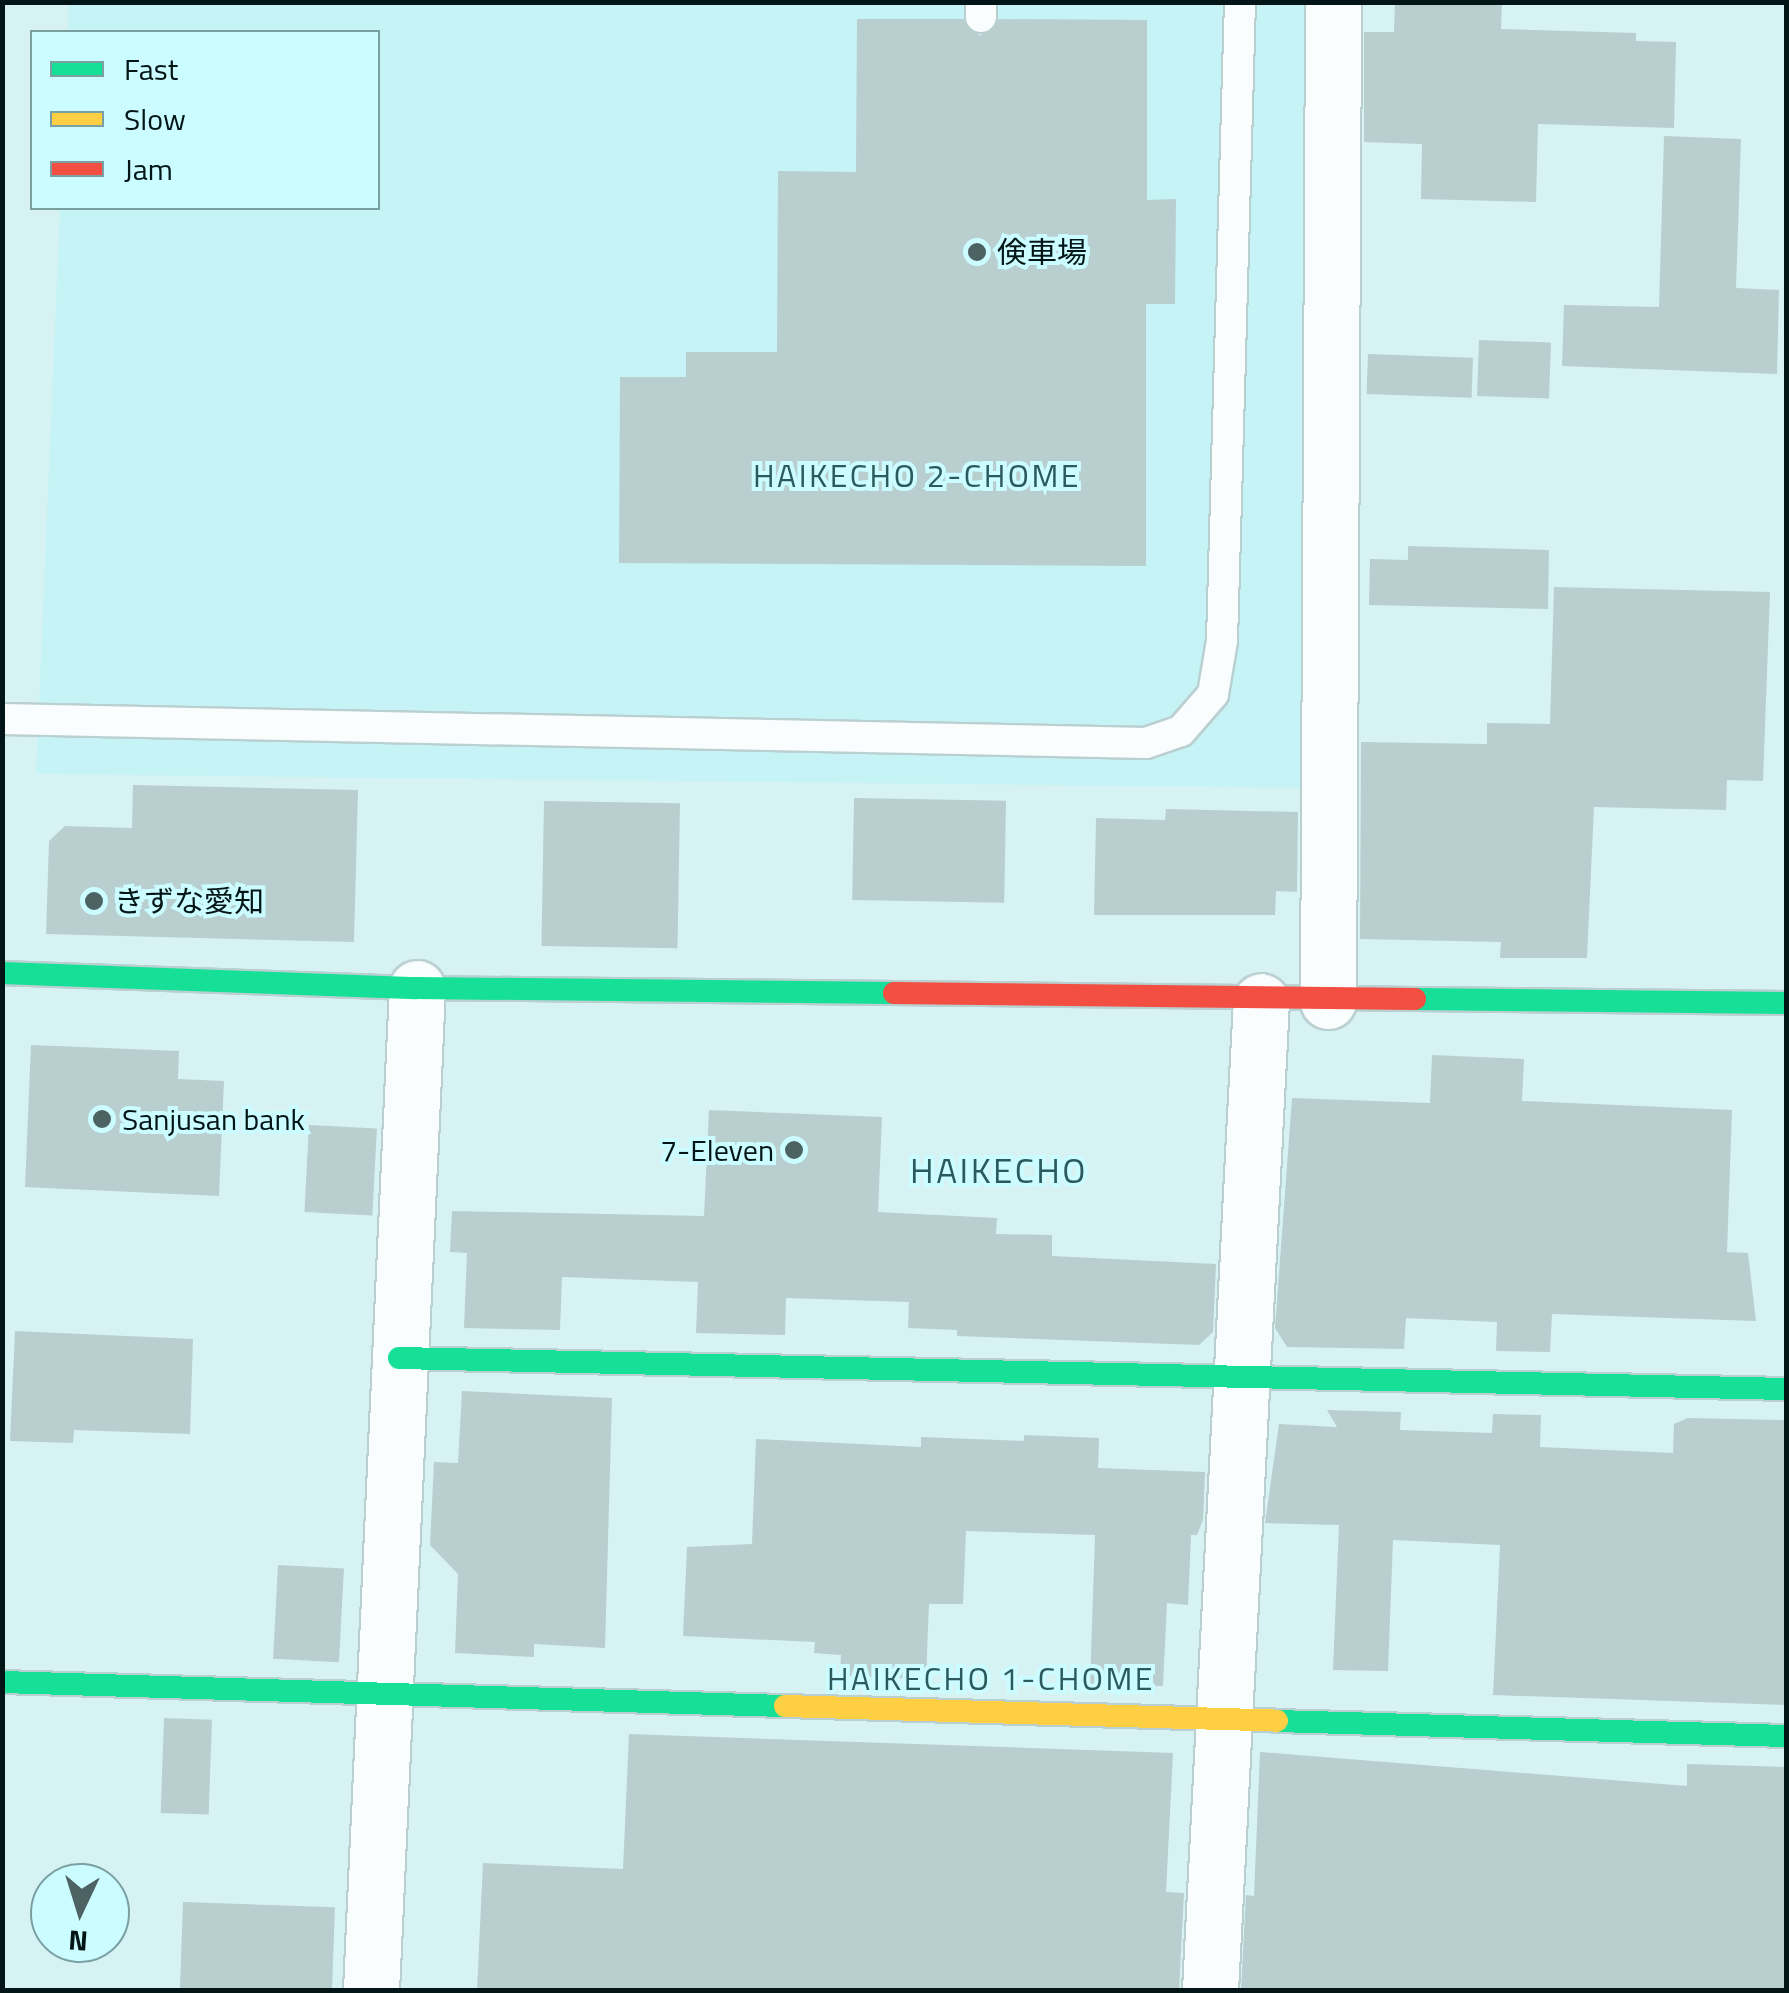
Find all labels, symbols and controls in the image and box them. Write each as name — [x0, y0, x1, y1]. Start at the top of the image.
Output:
legend — [30, 30, 380, 210]
text: Fast — [124, 46, 178, 92]
text: Slow — [124, 96, 186, 142]
text: Jam — [124, 146, 173, 192]
place label: 倹車場 — [997, 234, 1087, 270]
marker: 倹車場 — [966, 241, 988, 263]
district label: HAIKECHO 2-CHOME — [753, 456, 1081, 494]
place label: きずな愛知 — [114, 883, 264, 919]
marker: きずな愛知 — [83, 890, 105, 912]
place label: Sanjusan bank — [122, 1101, 305, 1137]
marker: Sanjusan bank — [91, 1108, 113, 1130]
place label: 7-Eleven — [660, 1132, 774, 1168]
marker: 7-Eleven — [783, 1139, 805, 1161]
district label: HAIKECHO — [910, 1149, 1088, 1191]
district label: HAIKECHO 1-CHOME — [827, 1659, 1155, 1697]
north arrow — [30, 1863, 130, 1963]
text: N — [67, 1919, 89, 1964]

